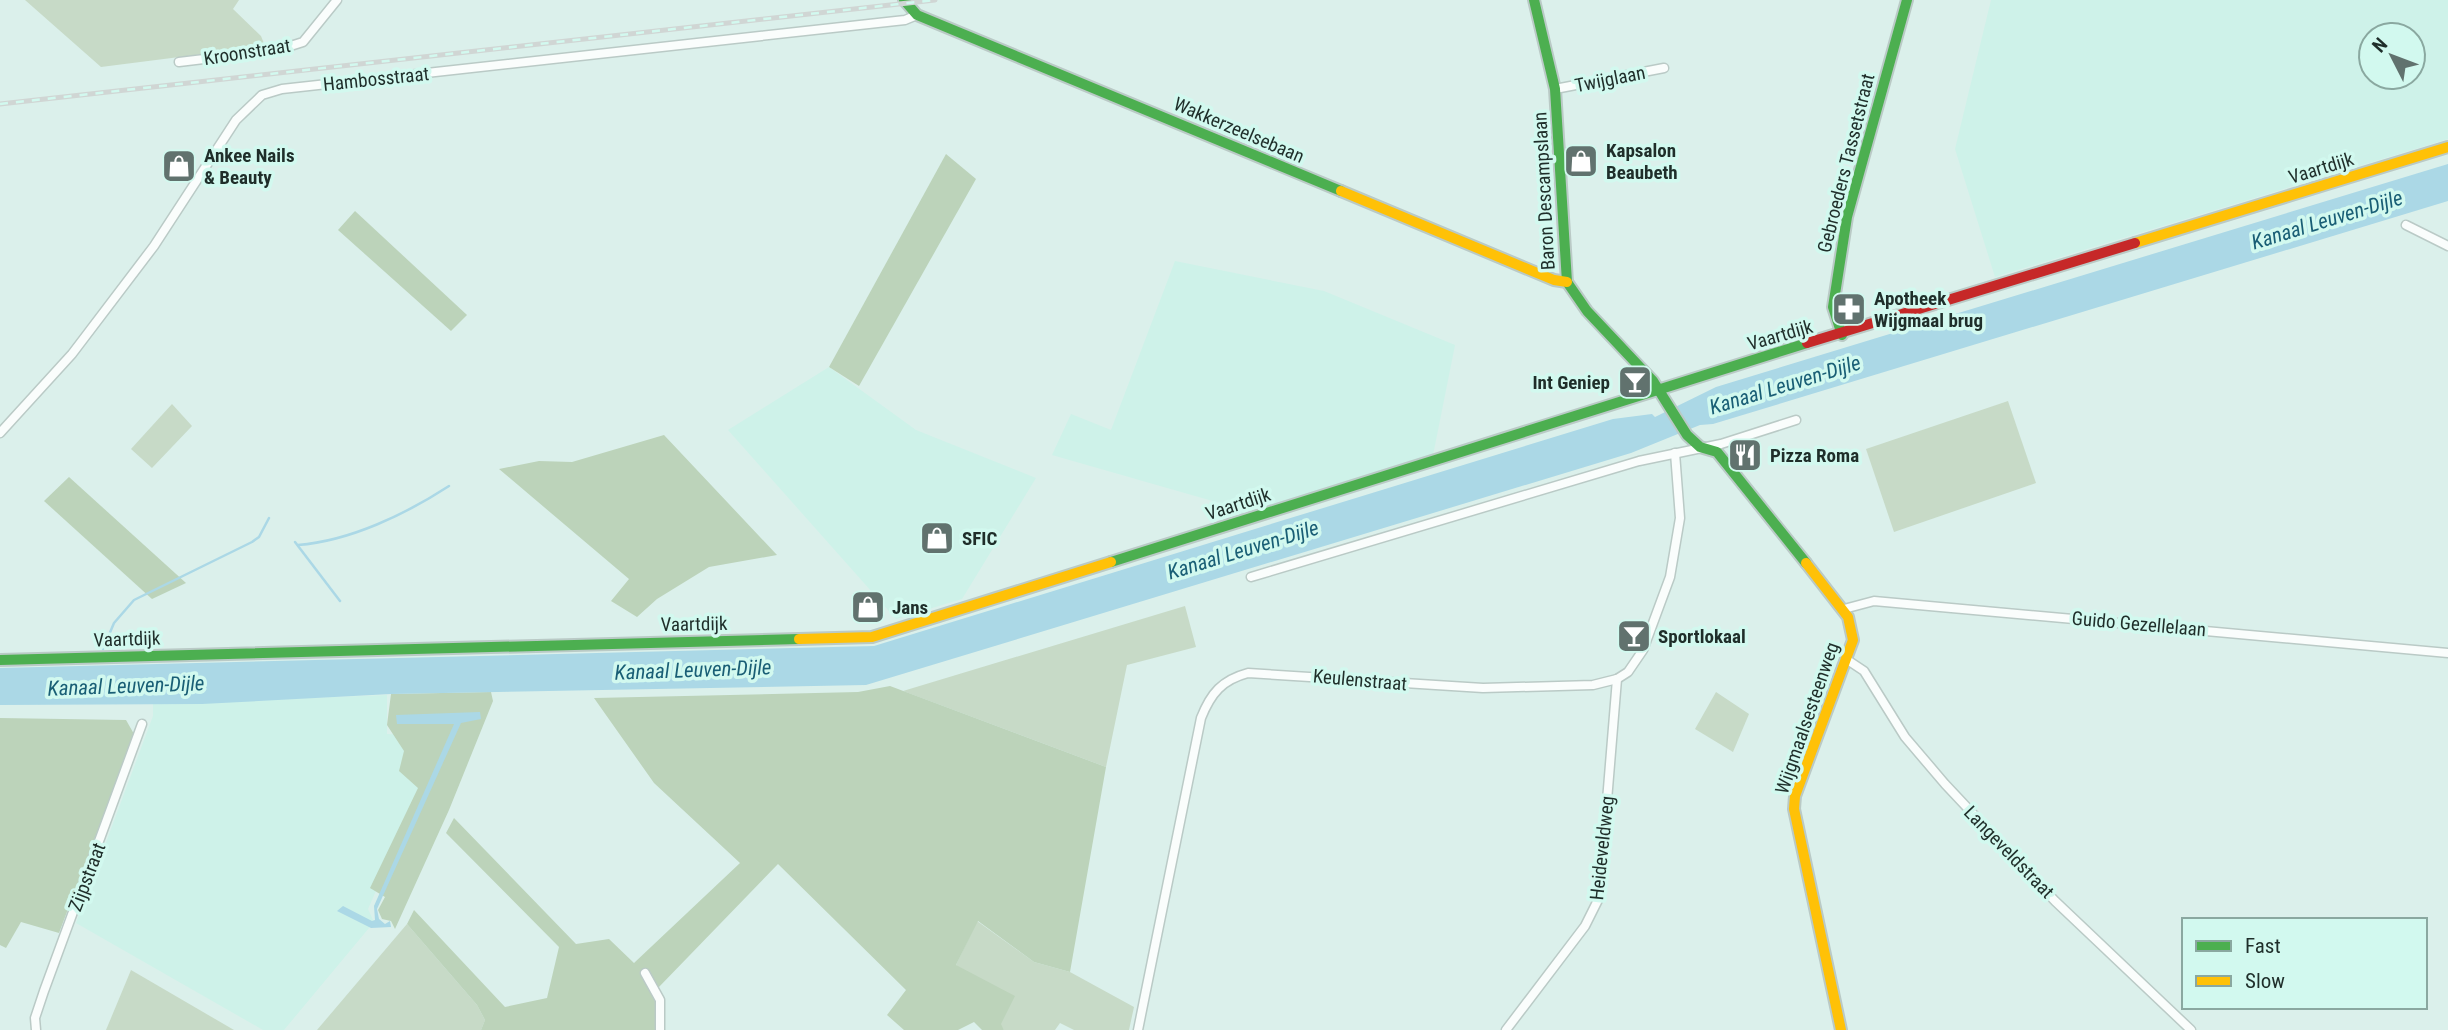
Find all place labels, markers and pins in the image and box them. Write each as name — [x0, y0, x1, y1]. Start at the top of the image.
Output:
place label: Kapsalon Beaubeth — [1606, 139, 1678, 184]
shop icon: Kapsalon Beaubeth — [1562, 142, 1600, 180]
place label: Ankee Nails & Beauty — [204, 144, 295, 189]
shop icon: Ankee Nails & Beauty — [160, 147, 198, 185]
place label: Apotheek Wijgmaal brug — [1874, 287, 1983, 332]
pharmacy icon: Apotheek Wijgmaal brug — [1830, 290, 1868, 328]
bar icon: Int Geniep — [1616, 363, 1654, 401]
place label: Int Geniep — [1532, 371, 1610, 394]
restaurant icon: Pizza Roma — [1726, 436, 1764, 474]
place label: Pizza Roma — [1770, 444, 1859, 467]
shop icon: SFIC — [918, 519, 956, 557]
place label: SFIC — [962, 527, 997, 550]
shop icon: Jans — [849, 588, 887, 626]
place label: Jans — [892, 596, 928, 619]
bar icon: Sportlokaal — [1615, 617, 1653, 655]
place label: Sportlokaal — [1658, 625, 1746, 648]

